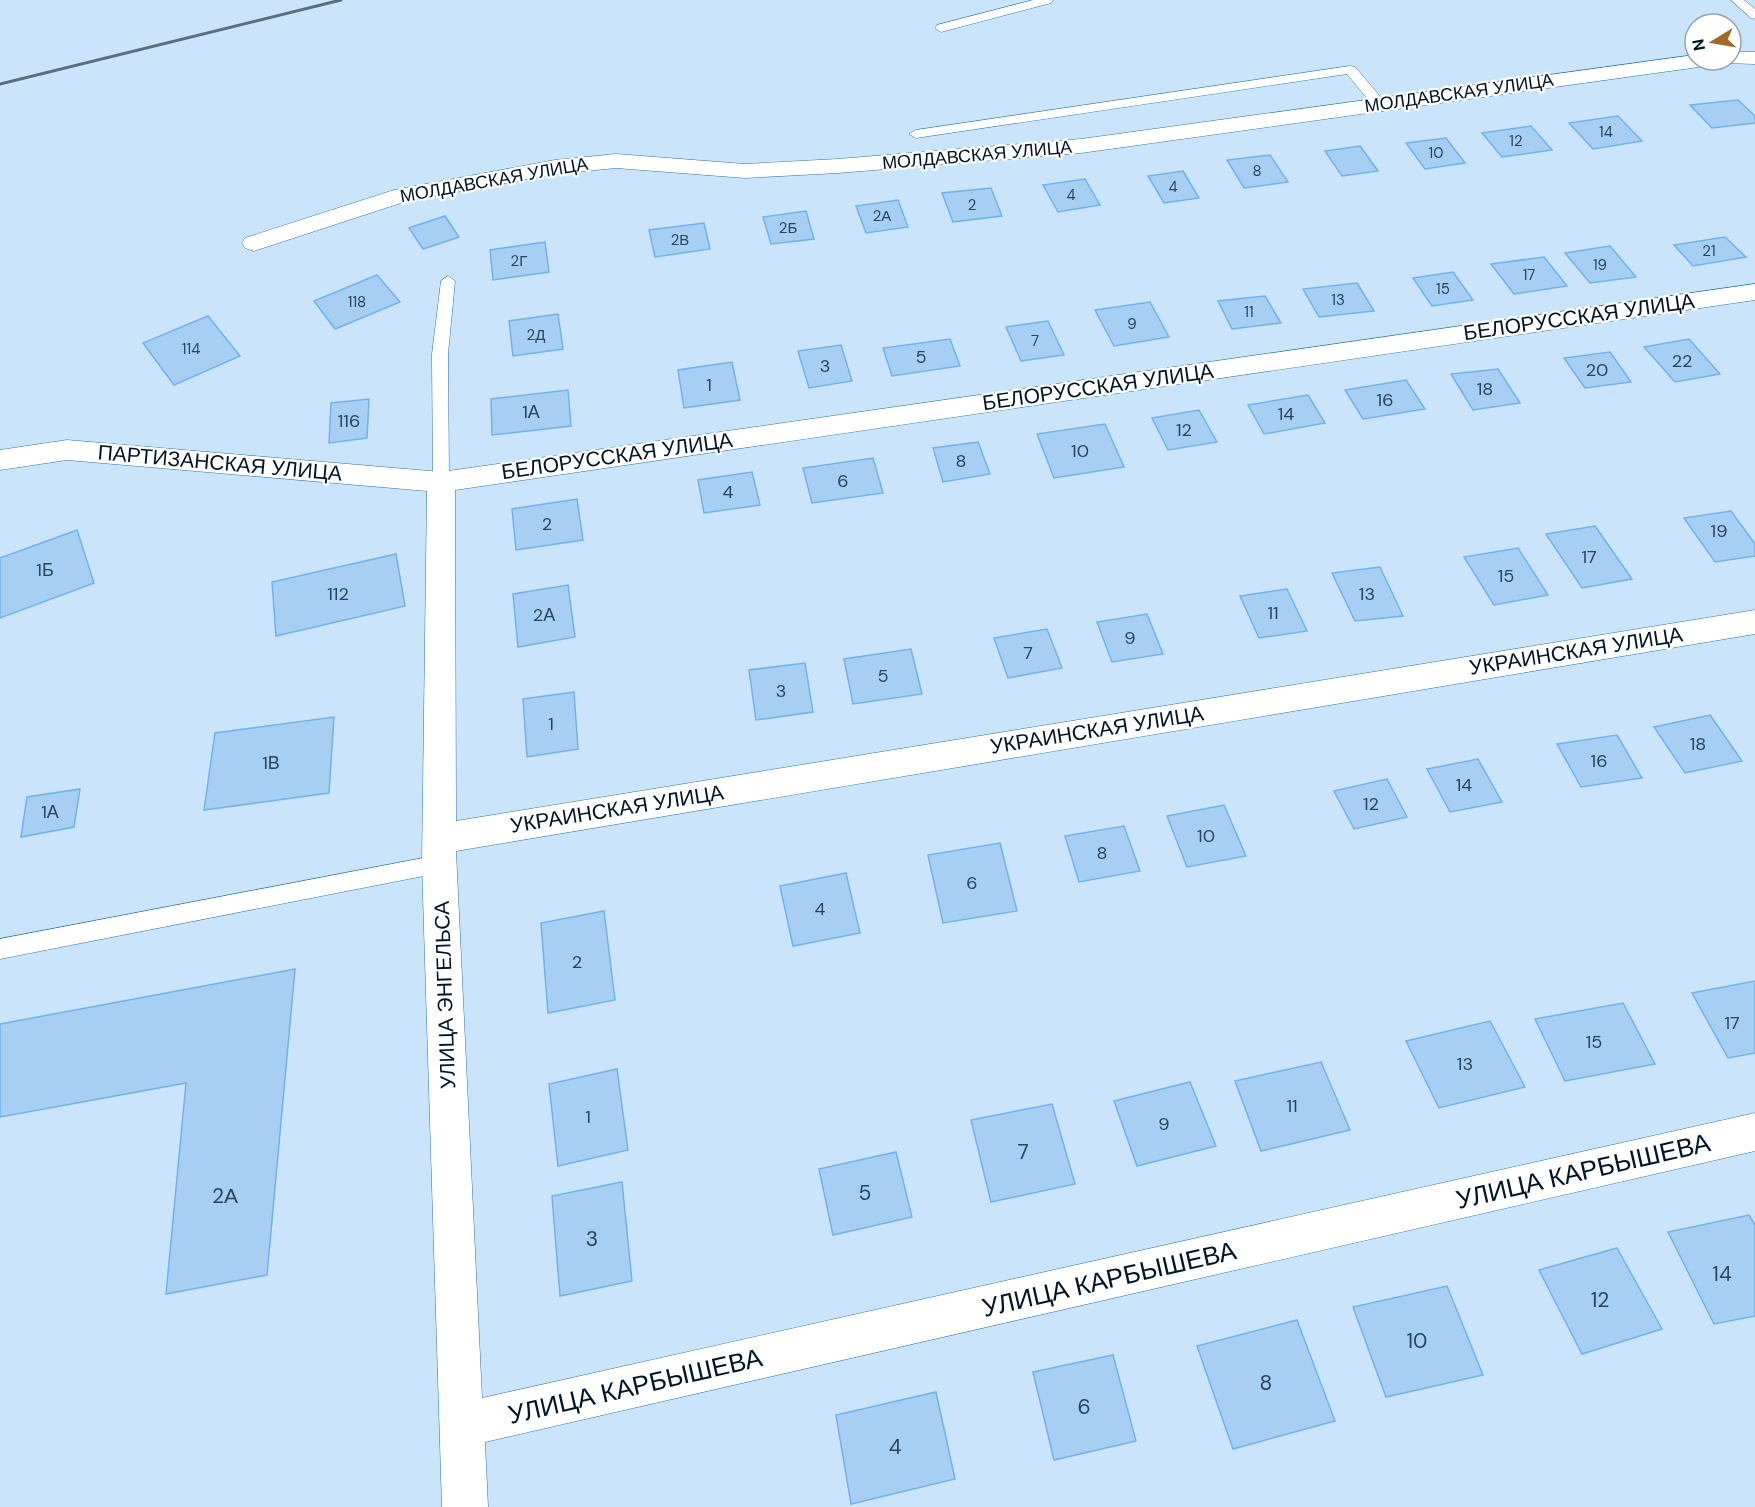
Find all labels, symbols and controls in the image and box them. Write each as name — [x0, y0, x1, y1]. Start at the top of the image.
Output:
north arrow — [1683, 12, 1743, 72]
text: N — [1687, 37, 1710, 52]
street label: МОЛДАВСКАЯ УЛИЦА — [1363, 68, 1555, 118]
house number: 14 — [1599, 122, 1613, 142]
house number: 12 — [1509, 131, 1523, 151]
street label: МОЛДАВСКАЯ УЛИЦА — [881, 135, 1073, 175]
house number: 10 — [1429, 143, 1443, 163]
street label: МОЛДАВСКАЯ УЛИЦА — [398, 152, 590, 208]
house number: 8 — [1252, 161, 1262, 181]
house number: 4 — [1168, 177, 1178, 197]
house number: 4 — [1066, 185, 1076, 205]
house number: 2 — [968, 195, 976, 215]
house number: 2А — [873, 206, 891, 226]
house number: 2Б — [779, 218, 797, 238]
house number: 2В — [671, 230, 689, 250]
house number: 21 — [1702, 241, 1716, 261]
house number: 2Г — [511, 251, 527, 271]
house number: 19 — [1593, 255, 1607, 275]
house number: 17 — [1523, 265, 1535, 285]
house number: 15 — [1436, 279, 1450, 299]
street label: БЕЛОРУССКАЯ УЛИЦА — [1462, 287, 1696, 347]
house number: 13 — [1331, 290, 1345, 310]
house number: 118 — [348, 292, 366, 312]
house number: 11 — [1244, 302, 1254, 322]
house number: 9 — [1127, 314, 1137, 334]
house number: 2Д — [527, 325, 545, 345]
house number: 7 — [1031, 331, 1039, 351]
house number: 114 — [182, 339, 200, 359]
house number: 5 — [916, 345, 926, 369]
house number: 22 — [1672, 349, 1692, 373]
house number: 3 — [820, 354, 830, 378]
street label: БЕЛОРУССКАЯ УЛИЦА — [981, 357, 1215, 417]
house number: 20 — [1586, 358, 1608, 382]
house number: 1 — [706, 373, 712, 397]
house number: 18 — [1477, 377, 1493, 401]
house number: 16 — [1377, 388, 1393, 412]
house number: 1А — [522, 400, 540, 424]
house number: 14 — [1278, 402, 1294, 426]
house number: 116 — [338, 409, 360, 433]
house number: 12 — [1176, 418, 1192, 442]
street label: БЕЛОРУССКАЯ УЛИЦА — [500, 426, 734, 486]
street label: ПАРТИЗАНСКАЯ УЛИЦА — [97, 438, 343, 488]
house number: 10 — [1071, 439, 1089, 463]
house number: 8 — [956, 449, 966, 473]
house number: 6 — [837, 469, 849, 493]
house number: 4 — [723, 480, 734, 504]
house number: 2 — [542, 512, 552, 536]
house number: 19 — [1711, 519, 1727, 543]
house number: 17 — [1581, 545, 1597, 569]
house number: 1Б — [36, 558, 54, 582]
house number: 15 — [1498, 564, 1514, 588]
house number: 112 — [327, 582, 349, 606]
house number: 13 — [1359, 582, 1375, 606]
house number: 11 — [1267, 601, 1279, 625]
house number: 2А — [533, 603, 555, 627]
street label: УКРАИНСКАЯ УЛИЦА — [1467, 620, 1685, 682]
house number: 9 — [1124, 626, 1136, 650]
house number: 7 — [1023, 641, 1033, 665]
house number: 5 — [878, 664, 888, 688]
house number: 3 — [776, 679, 786, 703]
street label: УКРАИНСКАЯ УЛИЦА — [988, 699, 1206, 761]
house number: 1 — [548, 712, 554, 736]
house number: 18 — [1690, 732, 1706, 756]
house number: 16 — [1591, 749, 1607, 773]
house number: 1В — [262, 751, 280, 775]
house number: 14 — [1456, 773, 1472, 797]
street label: УКРАИНСКАЯ УЛИЦА — [508, 778, 726, 840]
house number: 12 — [1363, 792, 1379, 816]
house number: 1А — [41, 800, 59, 824]
house number: 10 — [1197, 824, 1215, 848]
house number: 8 — [1097, 841, 1107, 865]
house number: 6 — [966, 871, 978, 895]
house number: 4 — [815, 897, 826, 921]
street label: УЛИЦА ЭНГЕЛЬСА — [428, 901, 462, 1089]
house number: 2 — [572, 950, 582, 974]
house number: 17 — [1724, 1011, 1740, 1035]
house number: 15 — [1586, 1030, 1602, 1054]
house number: 13 — [1457, 1052, 1473, 1076]
house number: 11 — [1286, 1094, 1298, 1118]
house number: 1 — [585, 1105, 591, 1129]
house number: 9 — [1158, 1112, 1170, 1136]
street label: УЛИЦА КАРБЫШЕВА — [1453, 1125, 1714, 1217]
house number: 7 — [1017, 1138, 1029, 1166]
house number: 5 — [859, 1179, 871, 1207]
house number: 2А — [212, 1182, 238, 1210]
house number: 3 — [586, 1225, 598, 1253]
street label: УЛИЦА КАРБЫШЕВА — [979, 1233, 1240, 1325]
house number: 14 — [1712, 1260, 1732, 1288]
house number: 12 — [1591, 1286, 1609, 1314]
house number: 10 — [1407, 1327, 1427, 1355]
street label: УЛИЦА КАРБЫШЕВА — [505, 1340, 766, 1432]
house number: 8 — [1260, 1369, 1272, 1397]
house number: 6 — [1077, 1393, 1091, 1421]
house number: 4 — [889, 1433, 902, 1461]

